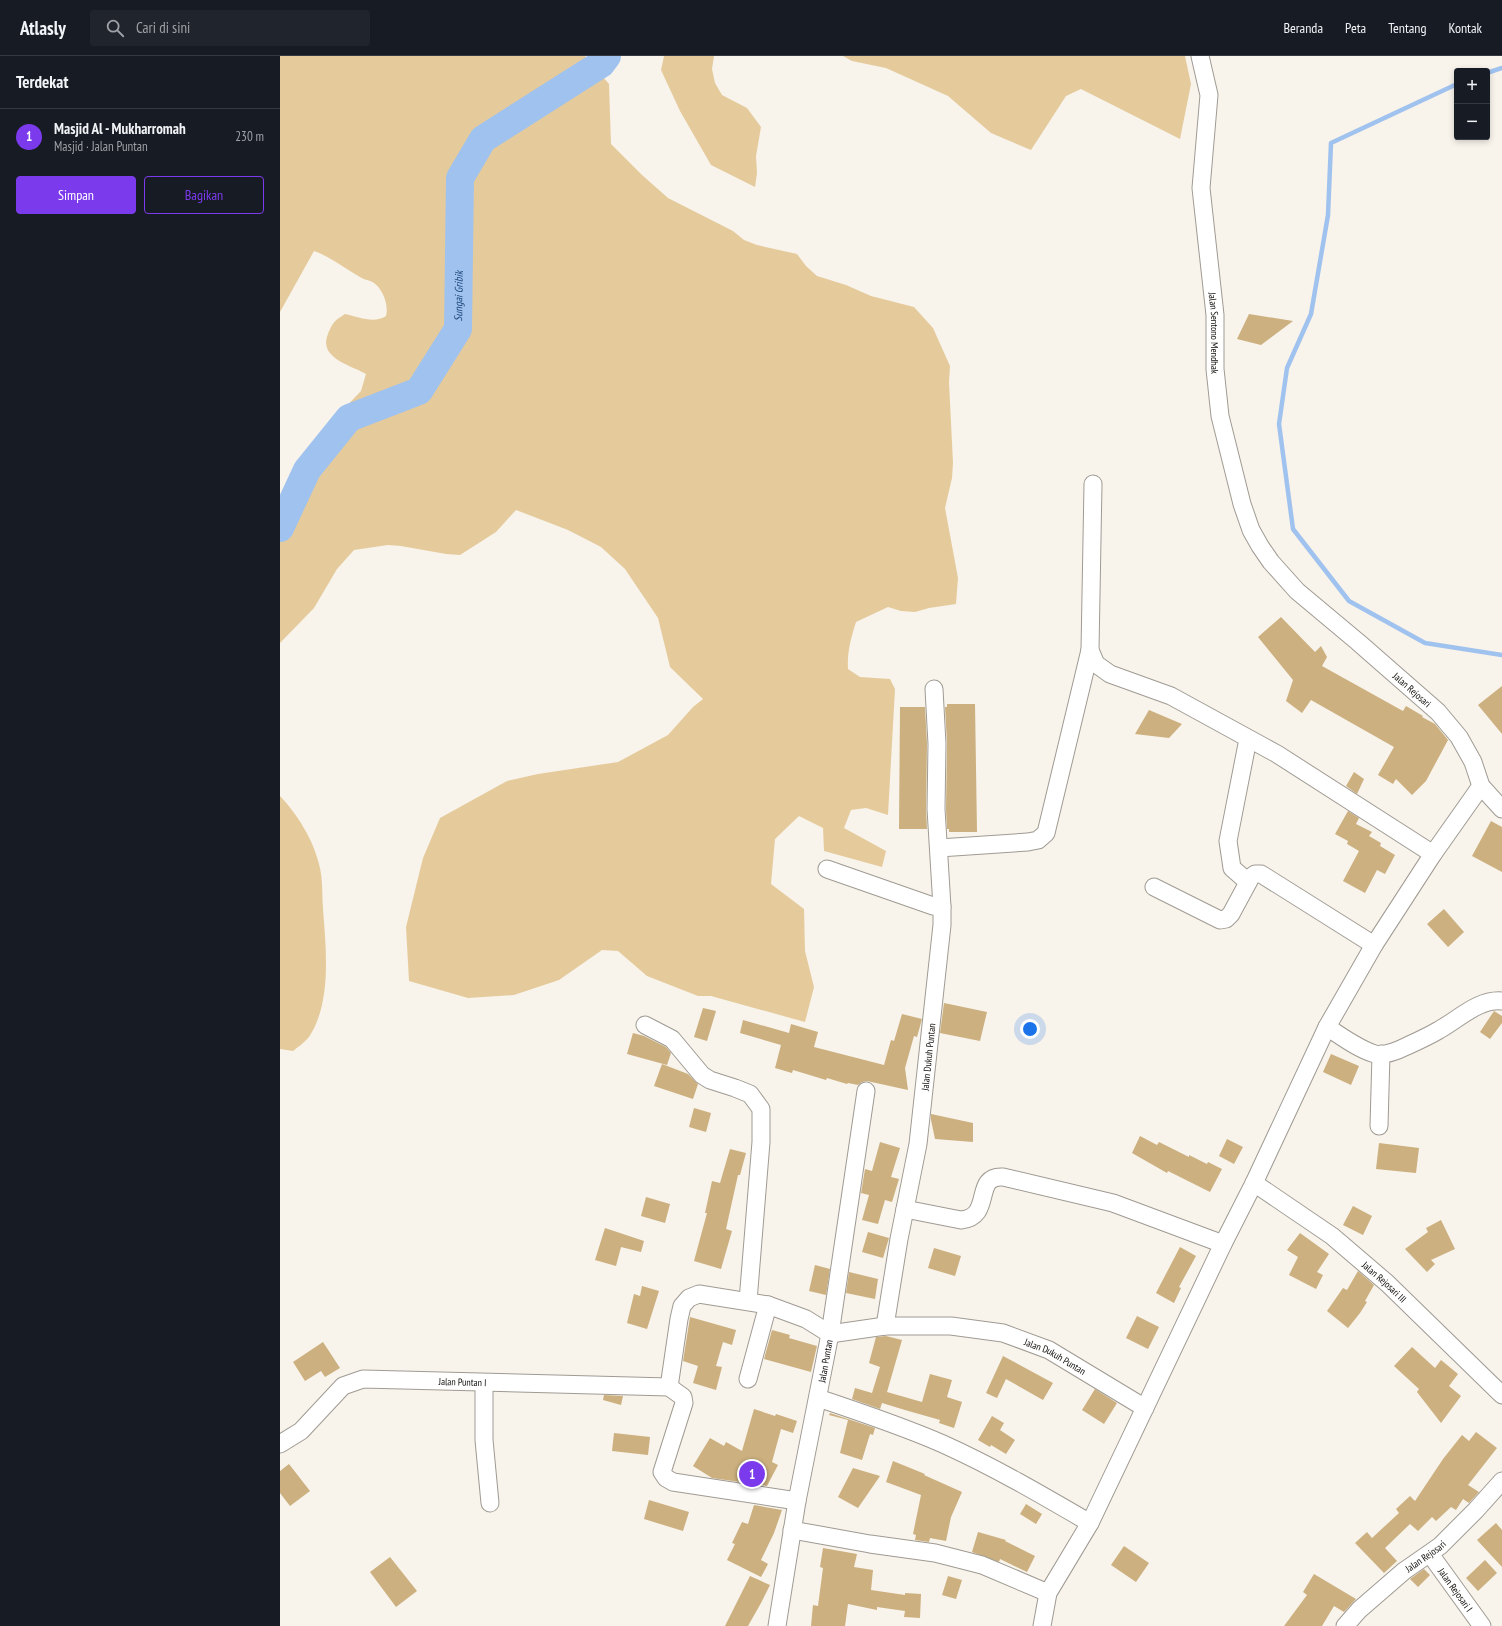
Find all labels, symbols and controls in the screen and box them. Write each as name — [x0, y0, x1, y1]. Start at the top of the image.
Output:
search box — [90, 10, 370, 46]
text: Atlasly — [20, 16, 66, 40]
icon: search — [104, 17, 126, 39]
text: Cari di sini — [136, 18, 190, 37]
text: Beranda — [1283, 19, 1323, 37]
text: Peta — [1345, 19, 1366, 37]
text: Tentang — [1388, 19, 1427, 37]
text: Kontak — [1449, 19, 1482, 37]
map controls — [1454, 68, 1490, 140]
button: + — [1454, 68, 1490, 104]
text: Terdekat — [16, 71, 68, 93]
button: − — [1454, 104, 1490, 140]
text: Masjid Al - Mukharromah — [54, 119, 186, 138]
text: 1 — [26, 128, 32, 145]
text: 230 m — [235, 128, 264, 145]
text: Masjid · Jalan Puntan — [54, 138, 148, 155]
button: Simpan — [16, 176, 136, 214]
button: Bagikan — [144, 176, 264, 214]
water label: Sungai Gribik — [451, 269, 466, 321]
street label: Jalan Sentono Mendhak — [1205, 291, 1221, 374]
street label: Jalan Rejosari — [1389, 669, 1434, 710]
your location — [1020, 1019, 1040, 1039]
street label: Jalan Dukuh Puntan — [918, 1023, 939, 1092]
street label: Jalan Rejosari III — [1358, 1258, 1409, 1306]
street label: Jalan Dukuh Puntan — [1022, 1335, 1088, 1378]
street label: Jalan Puntan — [815, 1339, 836, 1385]
street label: Jalan Puntan I — [437, 1375, 487, 1389]
pin: 1 — [739, 1459, 765, 1489]
street label: Jalan Rejosari — [1402, 1538, 1449, 1576]
street label: Jalan Rejosari I — [1435, 1565, 1476, 1614]

